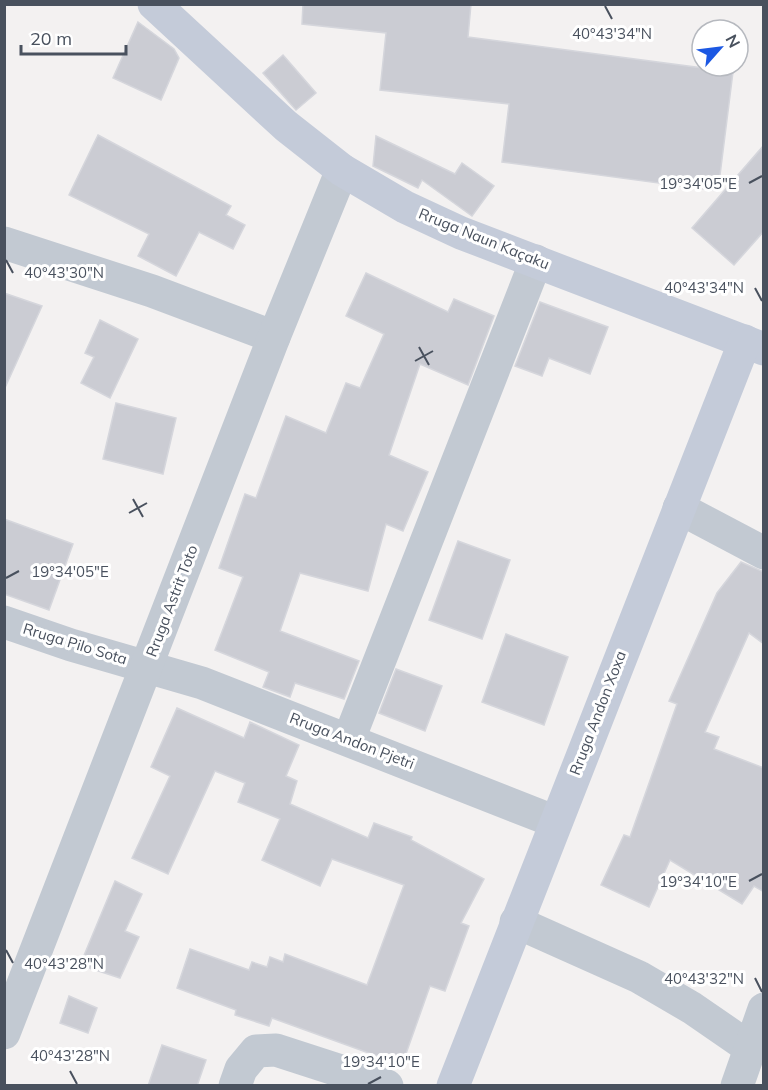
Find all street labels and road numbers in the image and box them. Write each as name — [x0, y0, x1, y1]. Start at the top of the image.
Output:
street label: Rruga Naun Kaçaku — [416, 204, 552, 273]
street label: Rruga Astrit Toto — [141, 542, 202, 659]
street label: Rruga Pilo Sota — [21, 619, 130, 668]
street label: Rruga Andon Xoxa — [565, 648, 630, 778]
street label: Rruga Andon Pjetri — [287, 708, 417, 773]

